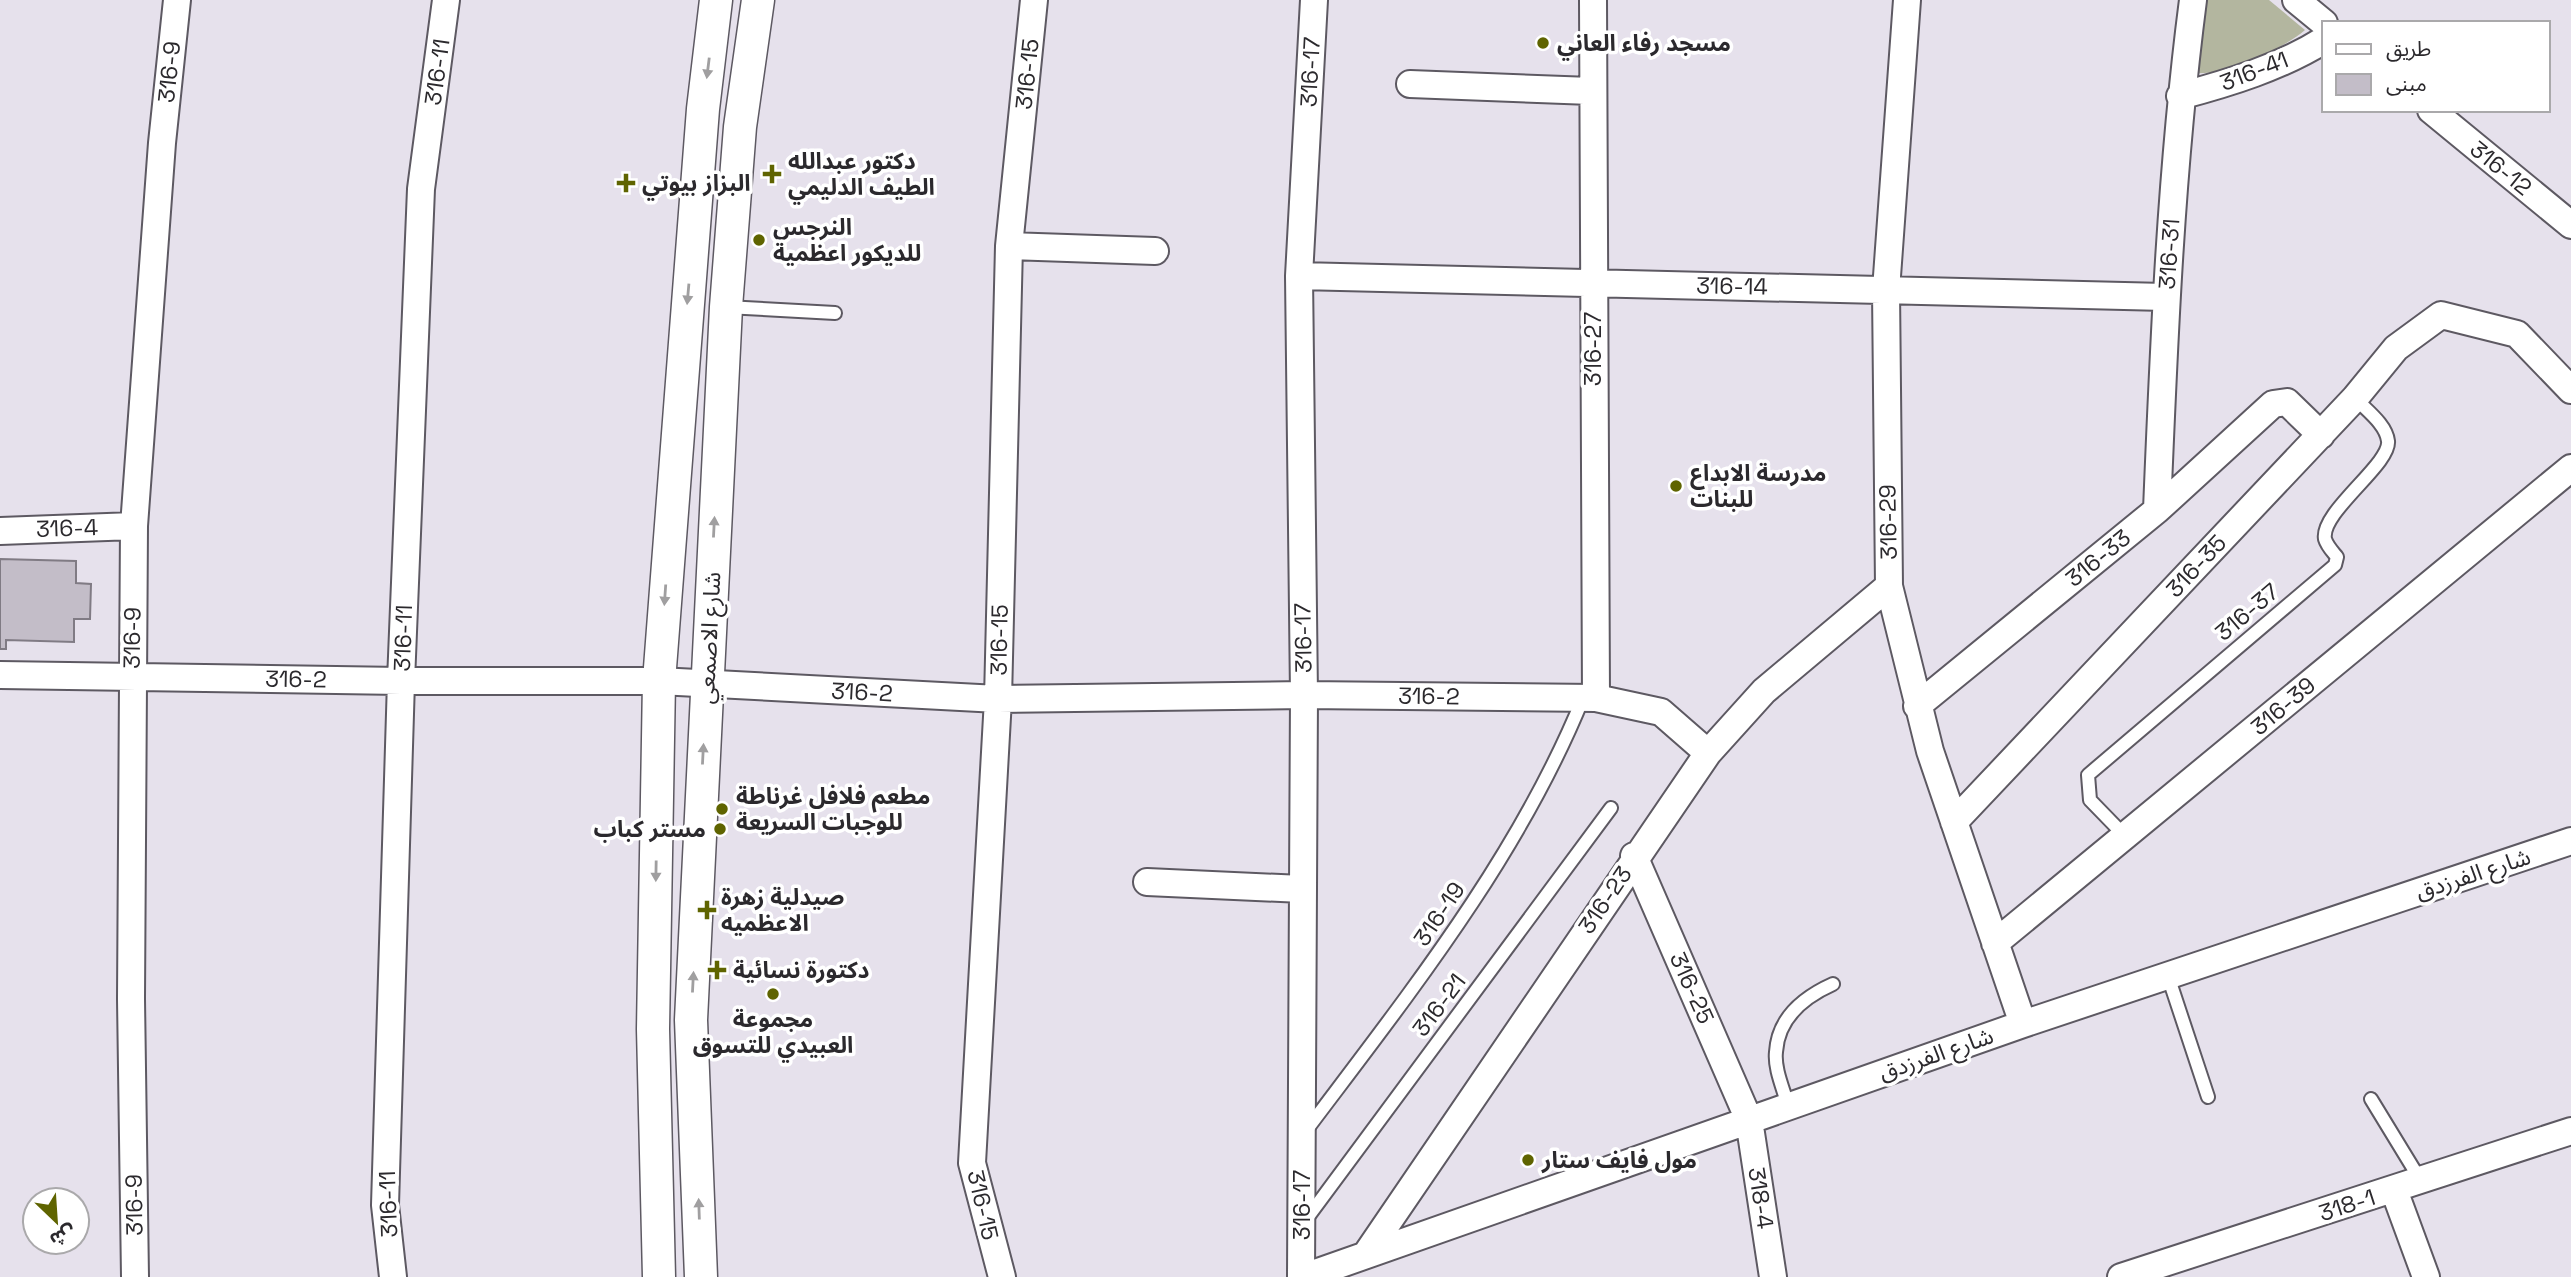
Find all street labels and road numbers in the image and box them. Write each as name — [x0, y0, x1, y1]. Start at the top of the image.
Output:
street label: 316-17 — [1293, 36, 1327, 108]
street label: 316-11 — [417, 37, 457, 107]
street label: 316-15 — [1008, 37, 1046, 111]
street label: 316-9 — [151, 40, 187, 104]
street label: 316-41 — [2215, 44, 2293, 98]
street label: 316-12 — [2464, 134, 2538, 202]
street label: 316-31 — [2152, 218, 2186, 290]
street label: 316-14 — [1696, 270, 1768, 302]
street label: 316-27 — [1578, 312, 1608, 386]
street label: 316-29 — [1872, 484, 1904, 560]
street label: 316-4 — [35, 512, 99, 544]
street label: 316-33 — [2059, 523, 2137, 593]
street label: 316-35 — [2159, 528, 2233, 604]
street label: شارع الاصمعي — [691, 571, 730, 705]
street label: 316-37 — [2209, 577, 2285, 647]
street label: 316-17 — [1287, 603, 1319, 673]
street label: 316-11 — [387, 604, 419, 672]
street label: 316-15 — [983, 604, 1015, 676]
street label: 316-9 — [116, 607, 148, 669]
street label: 316-2 — [265, 663, 327, 695]
street label: 316-39 — [2244, 670, 2322, 742]
street label: 316-2 — [830, 675, 894, 709]
street label: 316-2 — [1398, 680, 1460, 712]
street label: شارع الفرزدق — [2412, 841, 2535, 909]
street label: 316-23 — [1571, 860, 1639, 940]
street label: 316-19 — [1407, 876, 1471, 952]
street label: 316-25 — [1663, 947, 1721, 1029]
street label: 316-21 — [1406, 968, 1472, 1042]
street label: شارع الفرزدق — [1875, 1020, 1998, 1089]
street label: 318-4 — [1741, 1165, 1781, 1231]
street label: 316-15 — [960, 1167, 1006, 1243]
street label: 316-11 — [372, 1170, 404, 1238]
street label: 316-17 — [1287, 1170, 1317, 1240]
street label: 316-9 — [118, 1174, 150, 1236]
street label: 318-1 — [2315, 1182, 2379, 1228]

